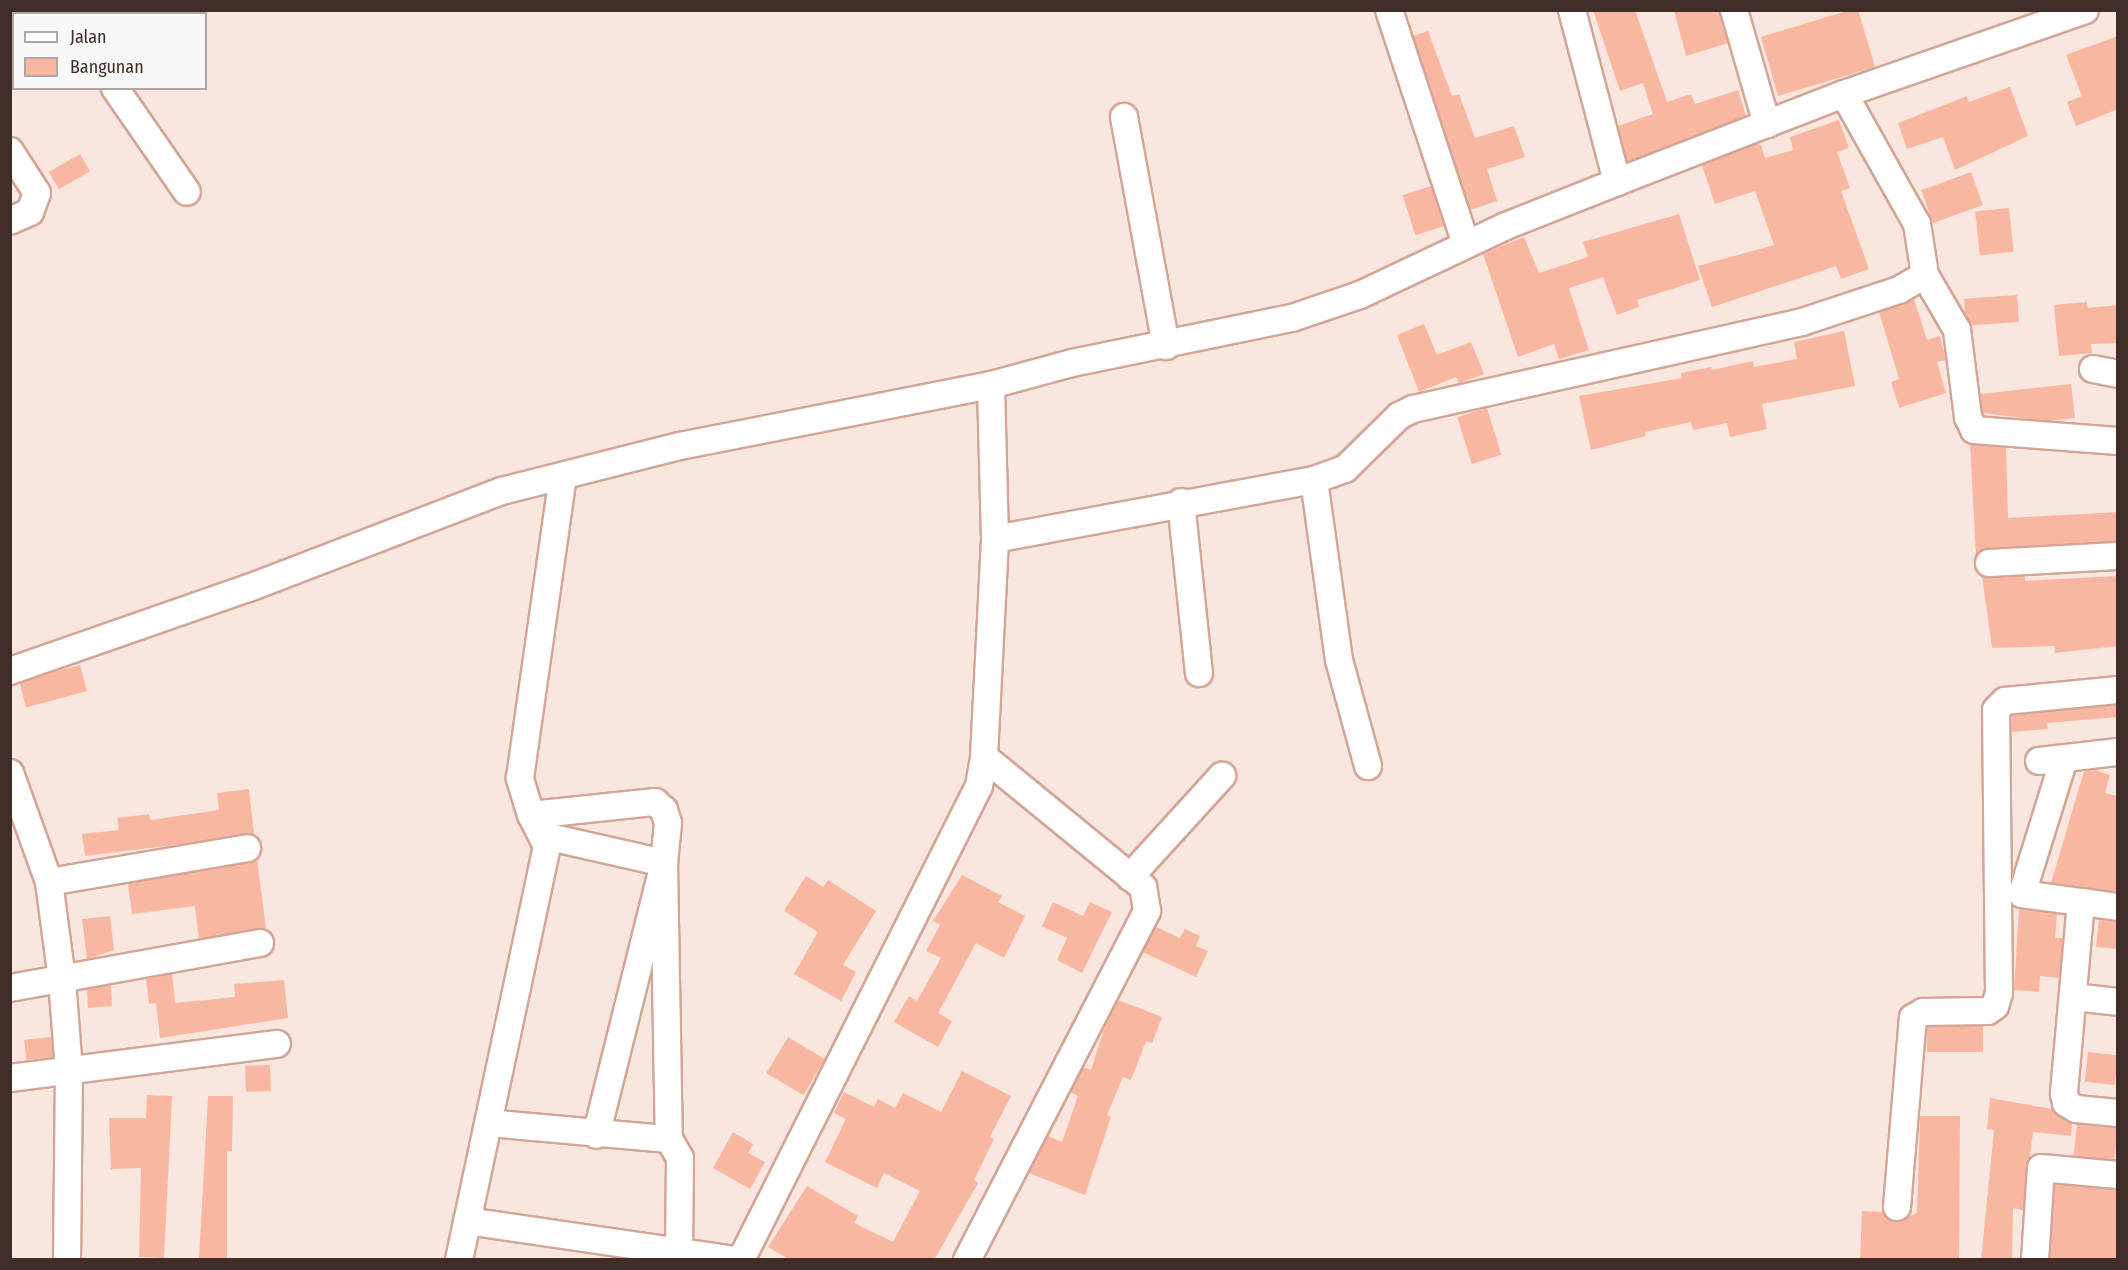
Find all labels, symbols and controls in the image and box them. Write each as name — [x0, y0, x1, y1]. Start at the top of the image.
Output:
legend — [12, 12, 207, 90]
text: Jalan — [70, 26, 107, 48]
text: Bangunan — [70, 56, 144, 78]

